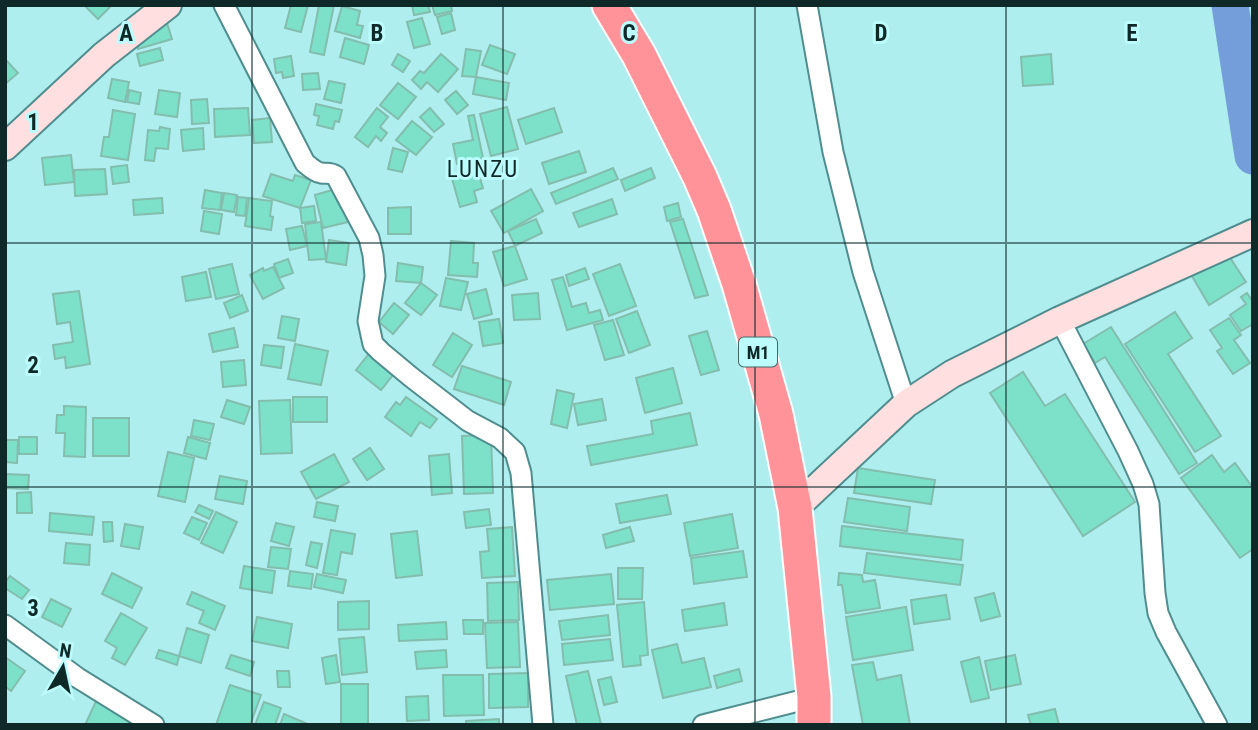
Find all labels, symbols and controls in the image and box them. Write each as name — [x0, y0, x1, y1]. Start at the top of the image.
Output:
text: A — [119, 20, 133, 47]
text: B — [371, 20, 383, 47]
text: C — [622, 20, 636, 47]
text: D — [875, 20, 888, 47]
text: E — [1126, 20, 1138, 47]
text: 1 — [27, 109, 39, 136]
district label: LUNZU — [447, 156, 519, 183]
road number: M1 — [739, 338, 777, 366]
text: 2 — [27, 352, 39, 379]
text: 3 — [27, 595, 39, 622]
north arrow — [28, 632, 98, 702]
text: N — [58, 638, 73, 663]

